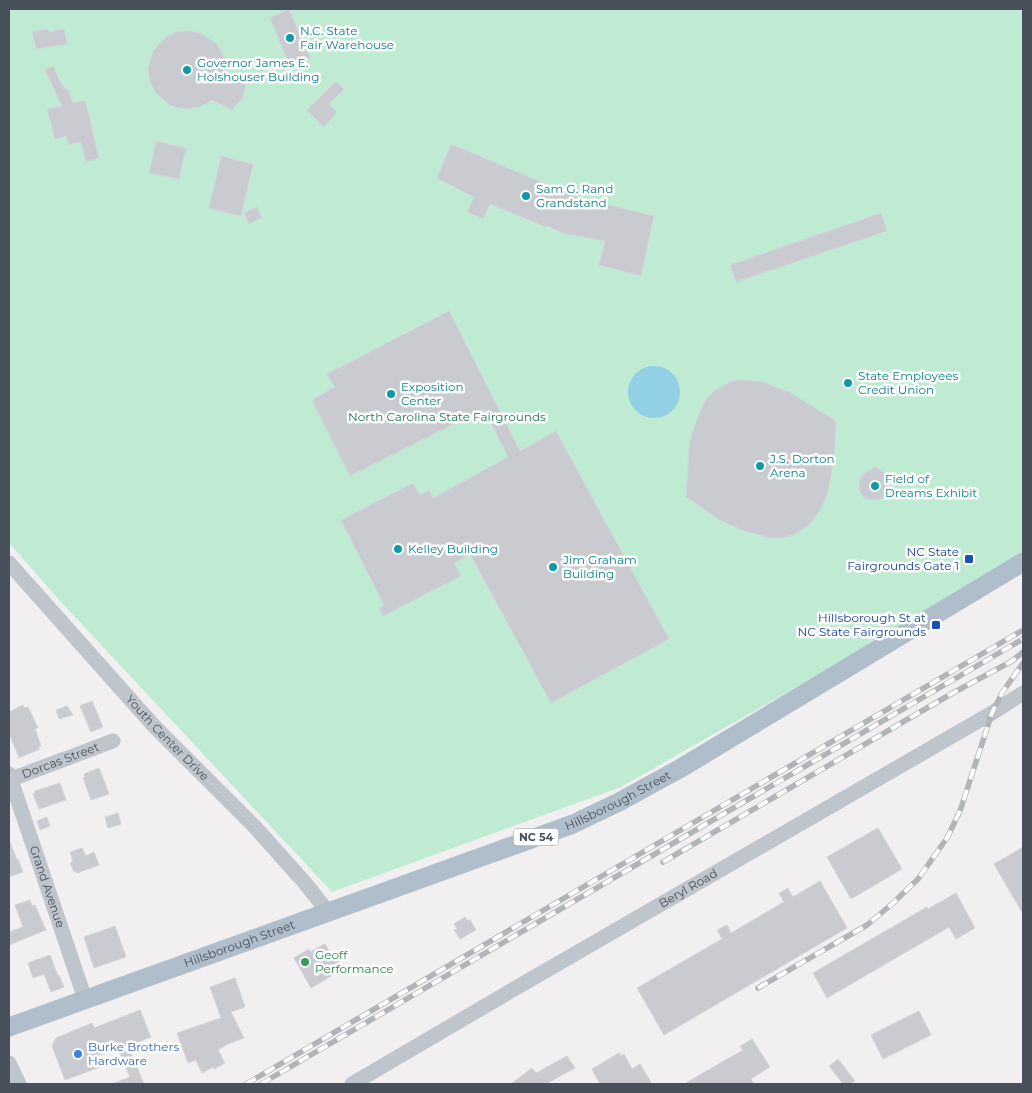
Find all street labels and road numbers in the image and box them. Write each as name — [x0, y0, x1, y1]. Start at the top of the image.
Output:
street label: Youth Center Drive — [123, 692, 212, 784]
street label: Dorcas Street — [20, 739, 101, 782]
street label: Hillsborough Street — [563, 767, 673, 833]
road number: NC 54 — [514, 829, 558, 846]
street label: Grand Avenue — [27, 844, 68, 929]
street label: Beryl Road — [656, 865, 720, 911]
street label: Hillsborough Street — [182, 917, 297, 970]

